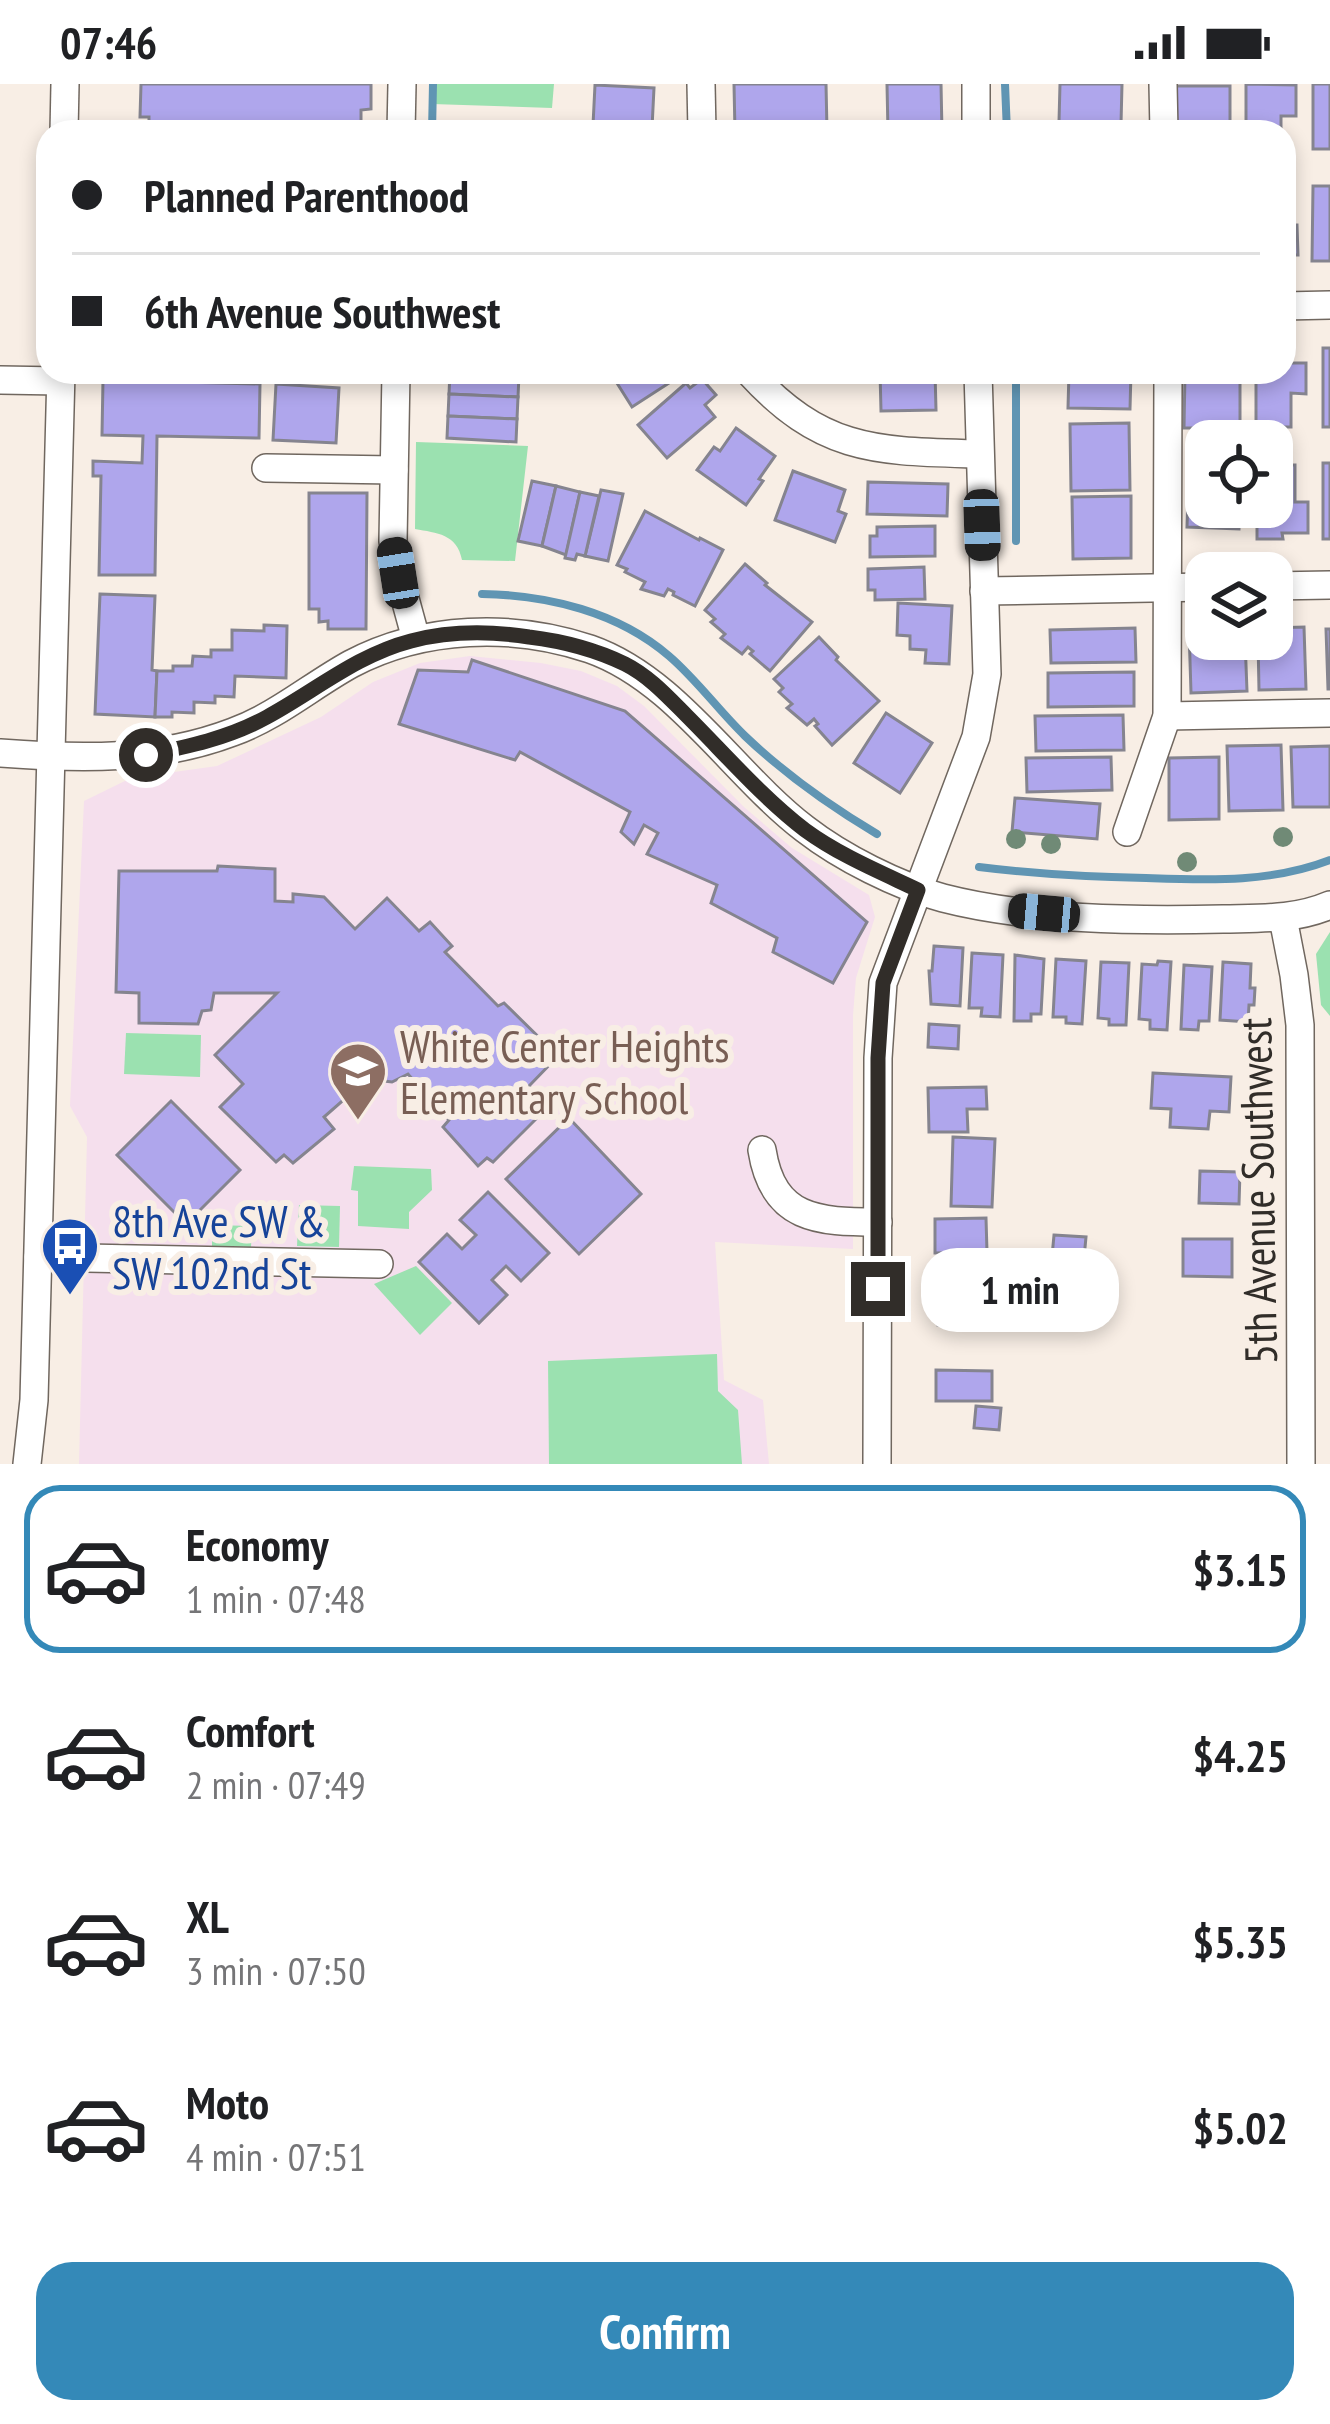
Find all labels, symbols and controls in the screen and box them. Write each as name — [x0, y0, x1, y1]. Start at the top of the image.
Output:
text: 07:46 — [60, 13, 157, 71]
text: Planned Parenthood — [144, 166, 469, 224]
text: 6th Avenue Southwest — [144, 282, 500, 340]
map controls — [1185, 420, 1293, 660]
button: locate — [1185, 420, 1293, 528]
car — [963, 488, 1001, 562]
car — [375, 535, 421, 611]
button: layers — [1185, 552, 1293, 660]
route start — [119, 728, 173, 782]
car — [1007, 892, 1081, 934]
place label: White Center Heights Elementary School — [400, 1016, 729, 1126]
street label: 5th Avenue Southwest — [1225, 1016, 1289, 1365]
school or university icon: White Center Heights Elementary School — [327, 1040, 389, 1122]
place label: 8th Ave SW & SW 102nd St — [112, 1191, 326, 1301]
bus stop icon: 8th Ave SW & SW 102nd St — [39, 1215, 101, 1297]
callout: 1 min — [920, 1247, 1118, 1331]
route end — [851, 1262, 905, 1316]
text: 1 min — [981, 1264, 1059, 1315]
icon: car — [42, 1515, 150, 1623]
text: Economy — [186, 1515, 329, 1573]
text: $3.15 — [1192, 1540, 1288, 1598]
text: 1 min · 07:48 — [186, 1573, 366, 1624]
icon: car — [42, 1701, 150, 1809]
text: Comfort — [186, 1701, 315, 1759]
text: $4.25 — [1192, 1726, 1288, 1784]
text: 2 min · 07:49 — [186, 1759, 366, 1810]
icon: car — [42, 1887, 150, 1995]
text: XL — [186, 1887, 229, 1945]
text: $5.35 — [1192, 1912, 1288, 1970]
text: 3 min · 07:50 — [186, 1945, 366, 1996]
icon: car — [42, 2073, 150, 2181]
text: Moto — [186, 2073, 269, 2131]
text: $5.02 — [1192, 2098, 1288, 2156]
text: 4 min · 07:51 — [186, 2131, 366, 2182]
button: Confirm — [36, 2262, 1294, 2400]

